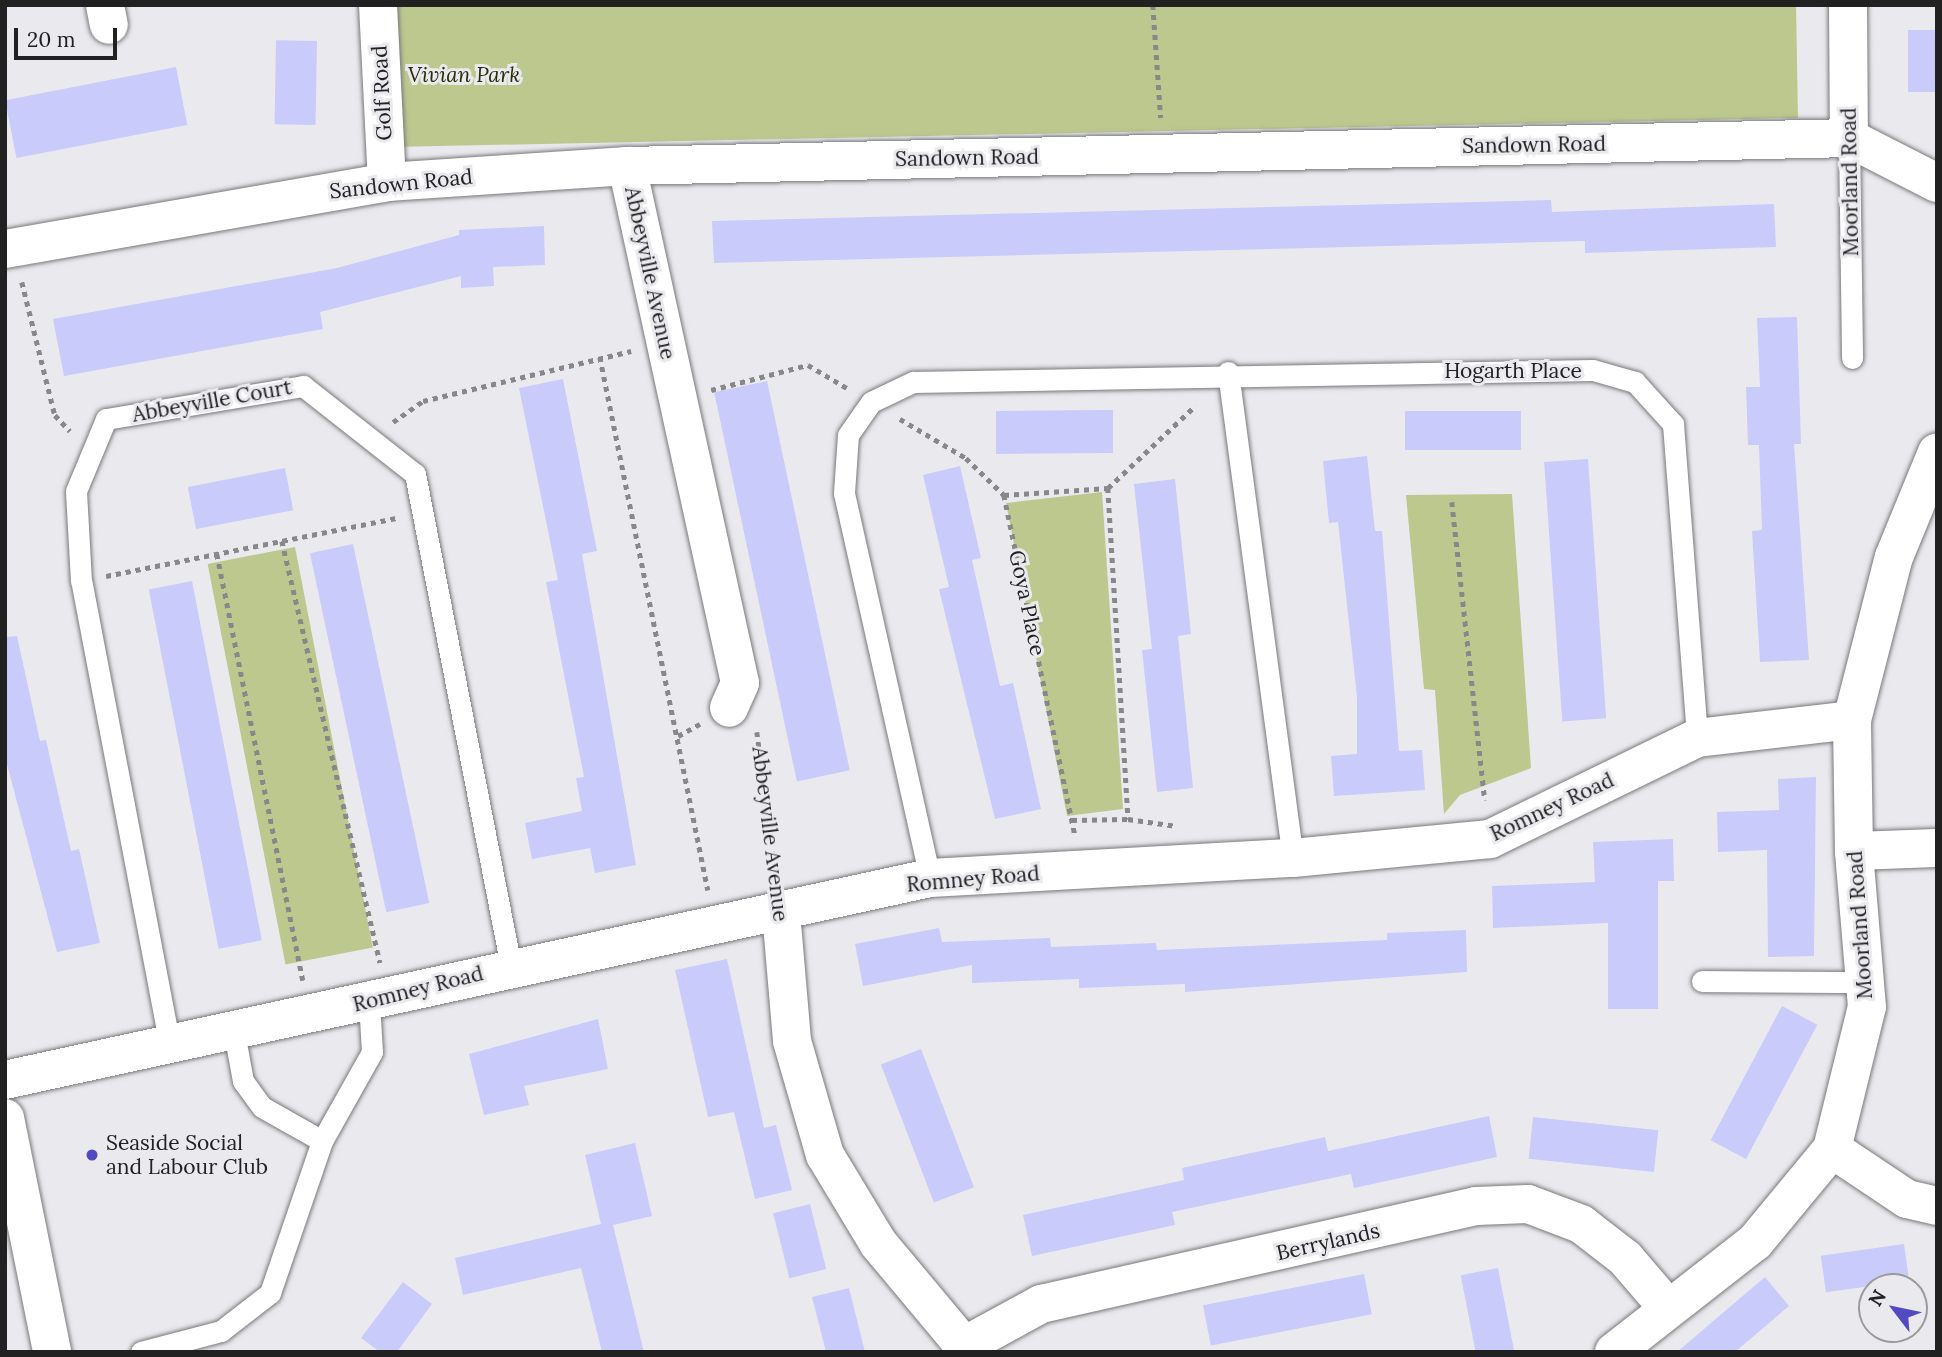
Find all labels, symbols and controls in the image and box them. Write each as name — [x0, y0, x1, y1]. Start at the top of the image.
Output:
scale bar — [18, 14, 121, 58]
text: 20 m — [27, 26, 76, 53]
street label: Golf Road — [367, 45, 397, 141]
park label: Vivian Park — [408, 62, 520, 88]
street label: Moorland Road — [1836, 107, 1864, 257]
street label: Sandown Road — [1462, 131, 1606, 159]
street label: Sandown Road — [895, 144, 1039, 172]
street label: Sandown Road — [328, 164, 474, 204]
street label: Abbeyville Avenue — [619, 184, 681, 362]
street label: Hogarth Place — [1444, 358, 1582, 384]
street label: Abbeyville Court — [130, 375, 294, 427]
street label: Goya Place — [1004, 548, 1050, 658]
street label: Abbeyville Avenue — [747, 745, 793, 923]
street label: Romney Road — [1486, 767, 1618, 847]
street label: Moorland Road — [1842, 850, 1878, 1000]
street label: Romney Road — [905, 861, 1041, 897]
street label: Romney Road — [350, 961, 486, 1017]
place label: Seaside Social and Labour Club — [106, 1130, 268, 1180]
marker: Seaside Social and Labour Club — [84, 1147, 100, 1163]
street label: Berrylands — [1274, 1218, 1382, 1266]
north arrow — [1858, 1273, 1928, 1343]
text: N — [1863, 1285, 1891, 1311]

